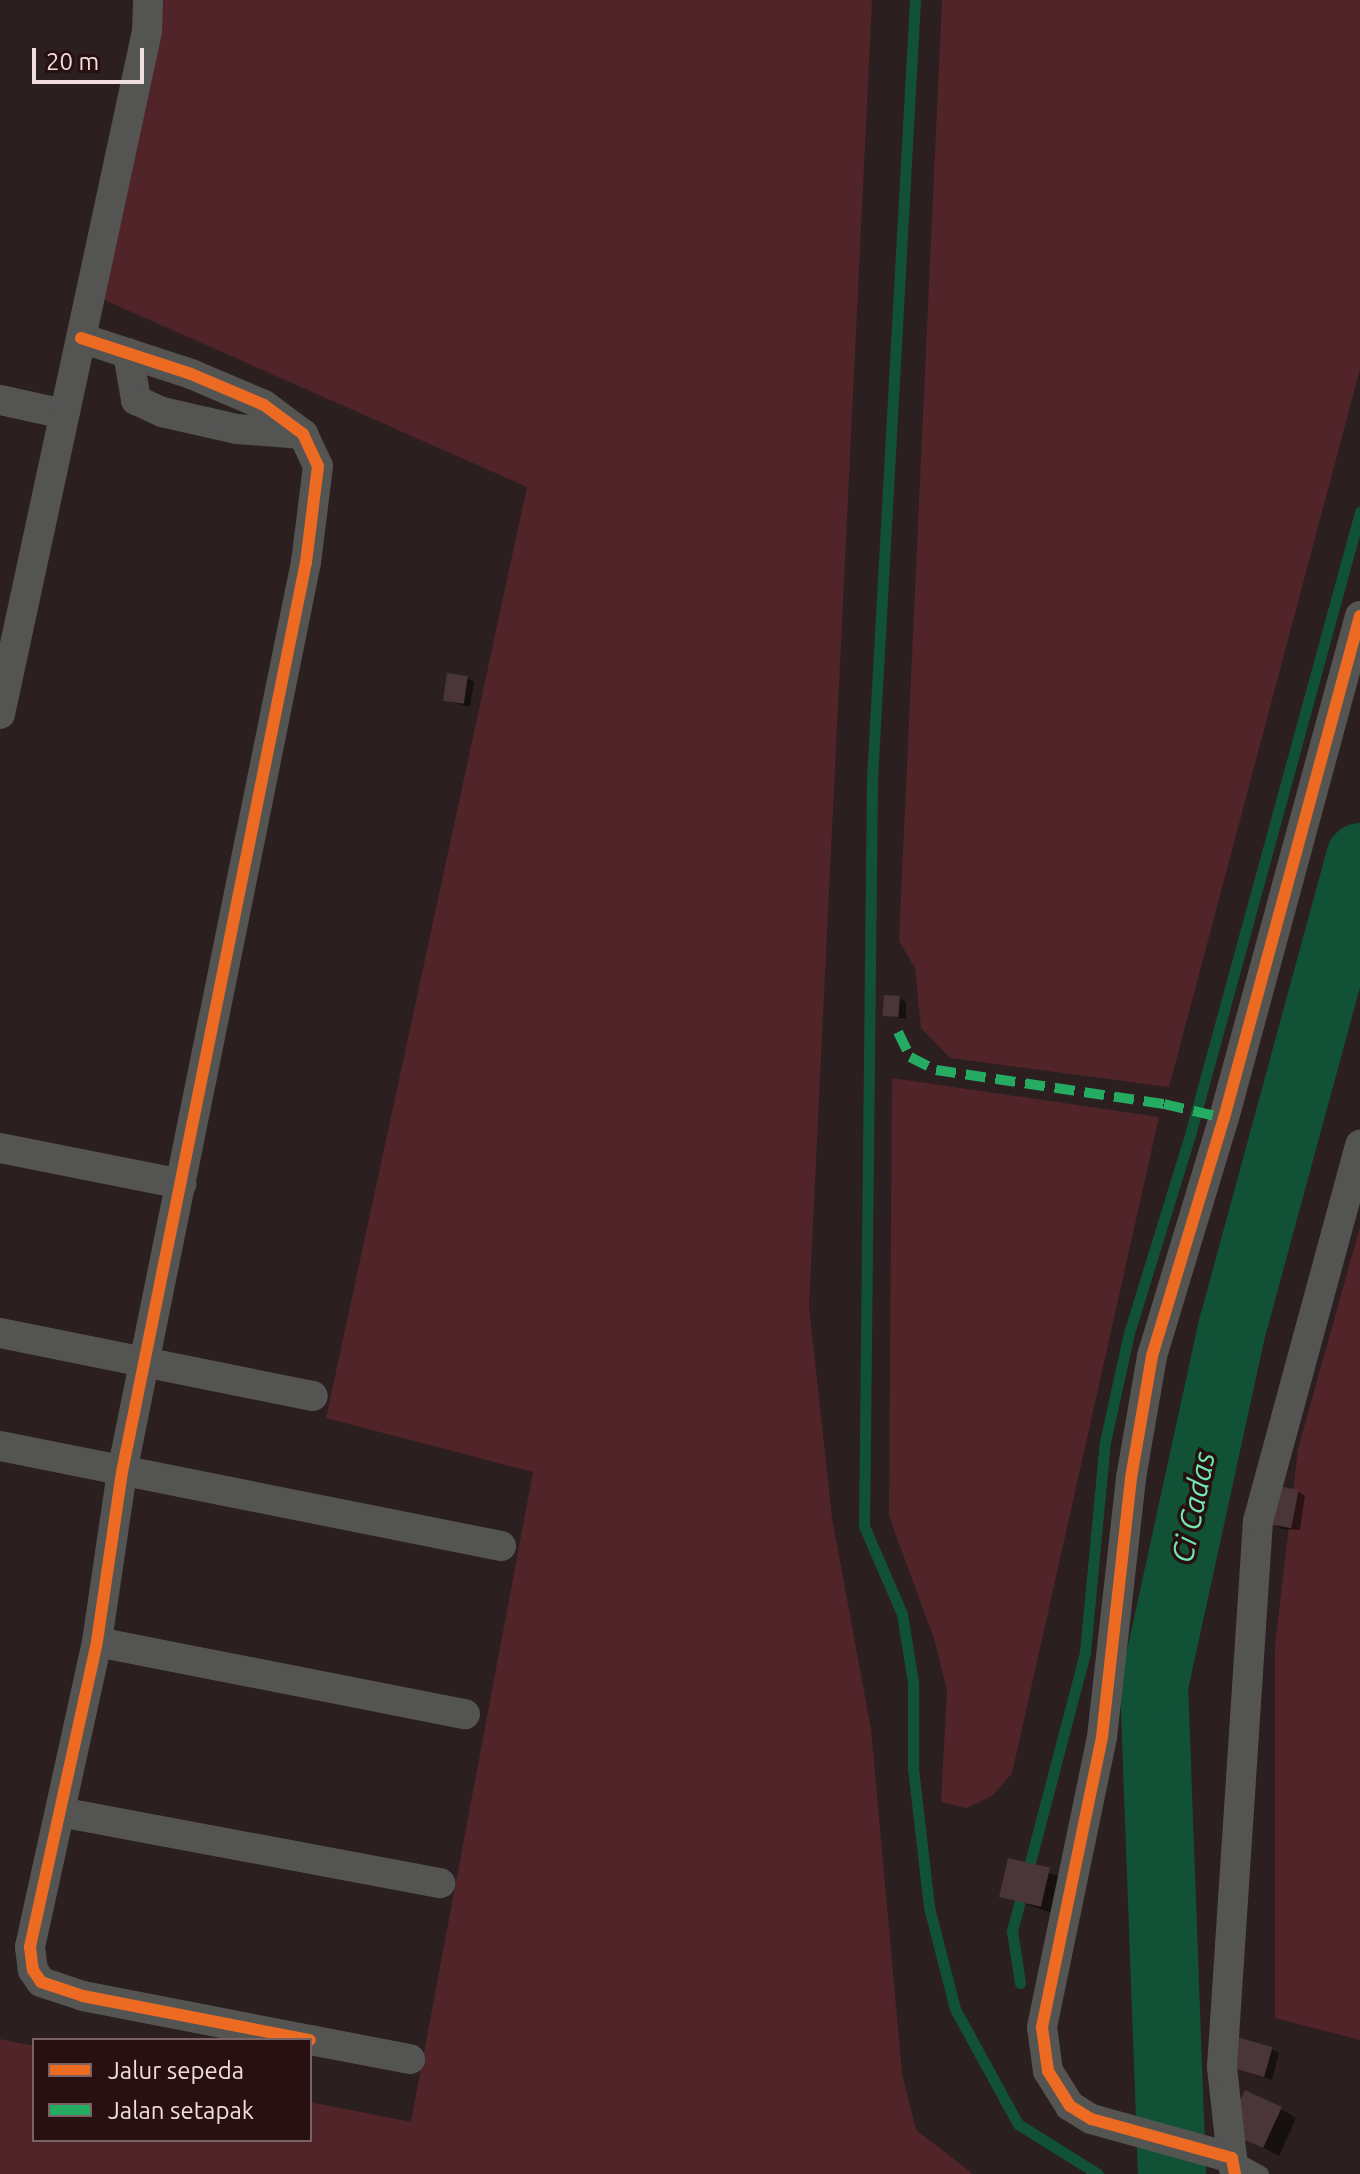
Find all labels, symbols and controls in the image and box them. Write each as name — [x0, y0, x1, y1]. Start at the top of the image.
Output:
scale bar — [36, 32, 148, 82]
text: 20 m — [46, 48, 99, 75]
water label: Ci Cadas — [1164, 1448, 1222, 1566]
legend — [32, 2038, 312, 2142]
text: Jalur sepeda — [108, 2057, 244, 2084]
text: Jalan setapak — [108, 2097, 254, 2124]

